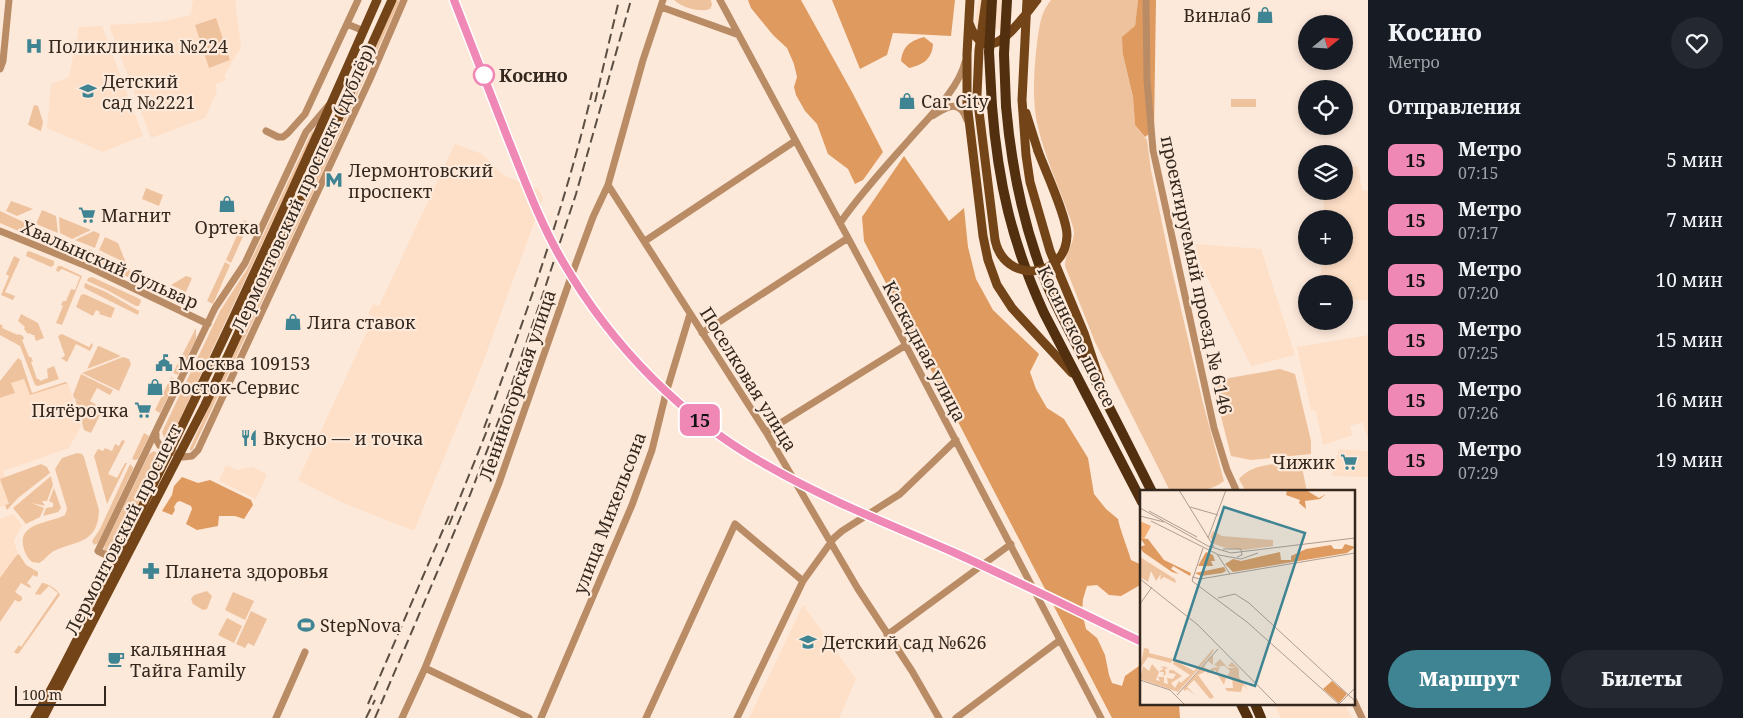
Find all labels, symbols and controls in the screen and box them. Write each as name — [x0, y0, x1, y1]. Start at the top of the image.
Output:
place label: Винлаб — [1183, 3, 1251, 27]
shop icon: Винлаб — [1255, 5, 1275, 25]
north arrow — [1298, 15, 1352, 70]
map controls — [1298, 15, 1353, 330]
text: Косино — [1388, 15, 1482, 48]
button: heart — [1671, 17, 1723, 69]
place label: Поликлиника №224 — [48, 34, 228, 58]
hospital icon: Поликлиника №224 — [24, 36, 44, 56]
street label: Лермонтовский проспект (дублёр) — [225, 40, 381, 336]
text: Метро — [1388, 51, 1440, 73]
place label: Косино — [499, 63, 568, 87]
marker: Косино — [473, 64, 495, 86]
place label: Детский сад №2221 — [102, 69, 196, 114]
button: locate — [1298, 80, 1353, 135]
school or university icon: Детский сад №2221 — [78, 81, 98, 101]
place label: Car City — [921, 89, 989, 113]
shop icon: Car City — [897, 91, 917, 111]
text: Отправления — [1388, 94, 1521, 120]
street label: проектируемый проезд № 6146 — [1156, 133, 1238, 417]
text: Метро — [1458, 136, 1521, 162]
button: layers — [1298, 145, 1353, 200]
text: 5 мин — [1666, 147, 1723, 173]
text: 15 — [1405, 148, 1426, 172]
place label: Лермонтовский проспект — [348, 158, 493, 203]
text: 07:15 — [1458, 162, 1498, 184]
metro station icon: Лермонтовский проспект — [324, 170, 344, 190]
shop icon: Ортека — [217, 194, 237, 214]
text: Метро — [1458, 196, 1521, 222]
place label: Магнит — [101, 203, 171, 227]
supermarket icon: Магнит — [77, 205, 97, 225]
text: 7 мин — [1666, 207, 1723, 233]
text: 15 — [1405, 208, 1426, 232]
button: + — [1298, 210, 1353, 265]
street label: Хвалынский бульвар — [18, 214, 202, 314]
place label: Ортека — [195, 215, 259, 239]
text: 07:17 — [1458, 222, 1498, 244]
text: Метро — [1458, 256, 1521, 282]
street label: Косинское шоссе — [1032, 261, 1122, 411]
text: 10 мин — [1656, 267, 1723, 293]
text: 15 — [1405, 268, 1426, 292]
button: − — [1298, 275, 1353, 330]
street label: Каскадная улица — [878, 276, 972, 426]
text: 07:20 — [1458, 282, 1498, 304]
street label: Лениногорская улица — [473, 286, 561, 484]
street label: Поселковая улица — [695, 302, 803, 456]
place label: Лига ставок — [307, 310, 416, 334]
shop icon: Лига ставок — [283, 312, 303, 332]
text: Метро — [1458, 316, 1521, 342]
text: 15 мин — [1656, 327, 1723, 353]
text: 15 — [1405, 328, 1426, 352]
text: 07:25 — [1458, 342, 1498, 364]
place label: Москва 109153 — [178, 351, 310, 375]
public building icon: Москва 109153 — [154, 353, 174, 373]
place label: Восток-Сервис — [169, 375, 299, 399]
text: Метро — [1458, 376, 1521, 402]
shop icon: Восток-Сервис — [145, 377, 165, 397]
text: 16 мин — [1656, 387, 1723, 413]
text: 15 — [1405, 388, 1426, 412]
place label: Пятёрочка — [31, 398, 129, 422]
supermarket icon: Пятёрочка — [133, 400, 153, 420]
text: 07:26 — [1458, 402, 1498, 424]
line badge: 15 — [678, 404, 722, 436]
text: 15 — [690, 408, 710, 432]
street label: Лермонтовский проспект — [59, 419, 187, 639]
place label: Вкусно — и точка — [263, 426, 423, 450]
restaurant icon: Вкусно — и точка — [239, 428, 259, 448]
street label: улица Михельсона — [567, 428, 651, 598]
text: Метро — [1458, 436, 1521, 462]
text: 19 мин — [1656, 447, 1723, 473]
text: 15 — [1405, 448, 1426, 472]
place label: Чижик — [1272, 450, 1335, 474]
supermarket icon: Чижик — [1339, 452, 1359, 472]
text: 07:29 — [1458, 462, 1498, 484]
inset map — [1140, 490, 1356, 706]
place label: Планета здоровья — [165, 559, 328, 583]
pharmacy icon: Планета здоровья — [141, 561, 161, 581]
place label: StepNova — [320, 613, 402, 637]
sports icon: StepNova — [296, 615, 316, 635]
place label: Детский сад №626 — [822, 630, 987, 654]
school or university icon: Детский сад №626 — [798, 632, 818, 652]
place label: кальянная Тайга Family — [130, 637, 246, 682]
cafe icon: кальянная Тайга Family — [106, 649, 126, 669]
button: Маршрут — [1388, 650, 1551, 708]
button: Билеты — [1561, 650, 1723, 708]
scale bar — [15, 683, 106, 706]
text: 100 m — [22, 685, 62, 704]

